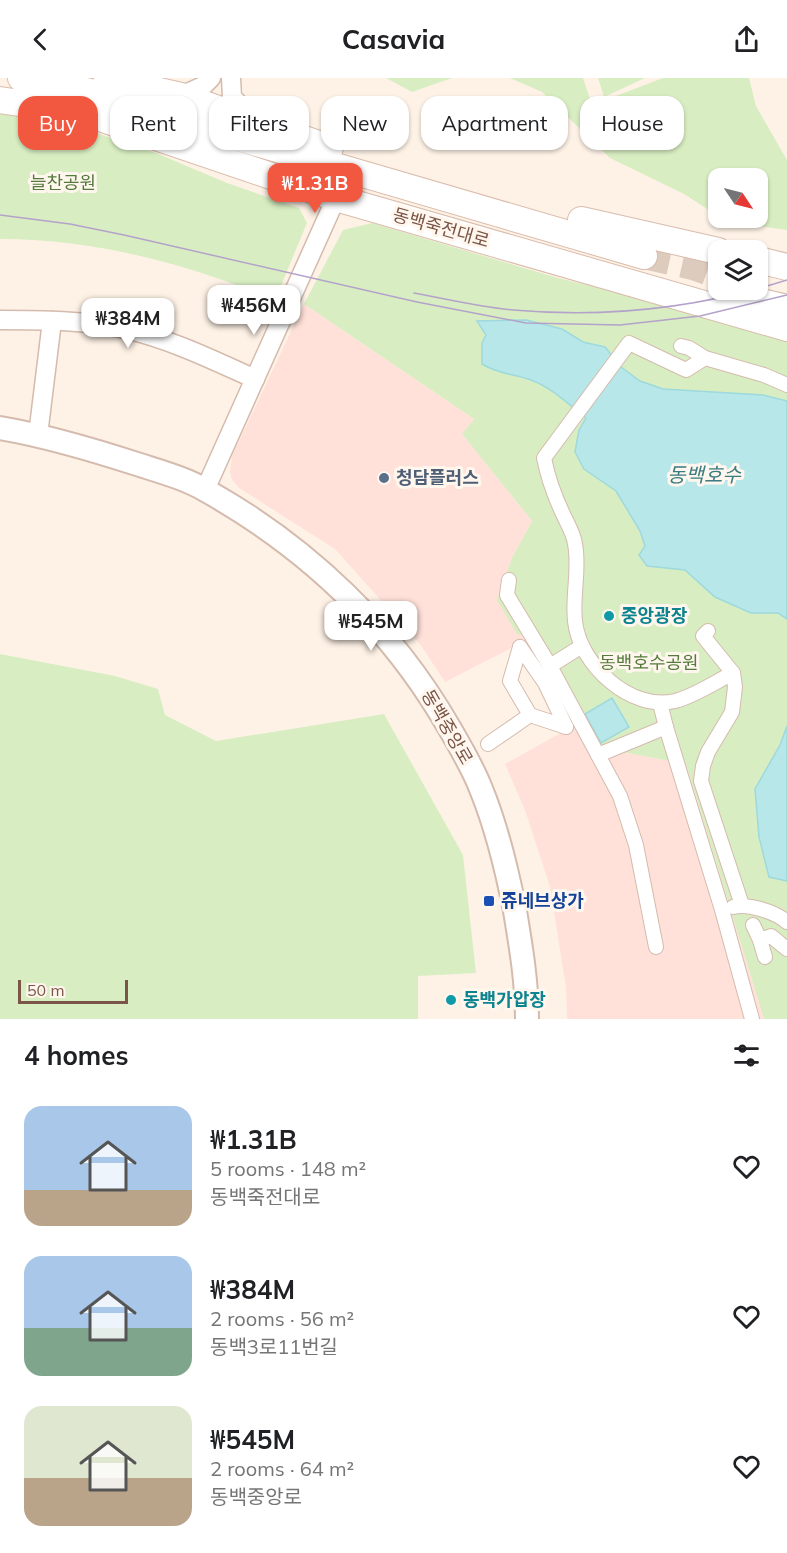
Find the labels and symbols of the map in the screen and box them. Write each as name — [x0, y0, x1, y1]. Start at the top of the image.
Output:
pin: ₩1.31B — [266, 163, 364, 214]
north arrow — [708, 168, 768, 228]
park label: 늘찬공원 — [30, 171, 96, 194]
street label: 동백죽전대로 — [390, 203, 492, 252]
pin: ₩456M — [212, 285, 296, 336]
pin: ₩384M — [86, 298, 170, 349]
water label: 동백호수 — [667, 462, 741, 487]
place label: 청담플러스 — [396, 466, 479, 489]
marker: 청담플러스 — [377, 471, 391, 485]
pin: ₩545M — [329, 601, 413, 652]
place label: 중앙광장 — [621, 604, 688, 627]
marker: 중앙광장 — [602, 609, 616, 623]
park label: 동백호수공원 — [599, 651, 699, 674]
street label: 동백중앙로 — [417, 685, 478, 768]
place label: 쥬네브상가 — [501, 889, 584, 912]
marker: 쥬네브상가 — [482, 894, 496, 908]
scale bar — [18, 977, 128, 1004]
place label: 동백가압장 — [463, 988, 546, 1011]
marker: 동백가압장 — [444, 993, 458, 1007]

